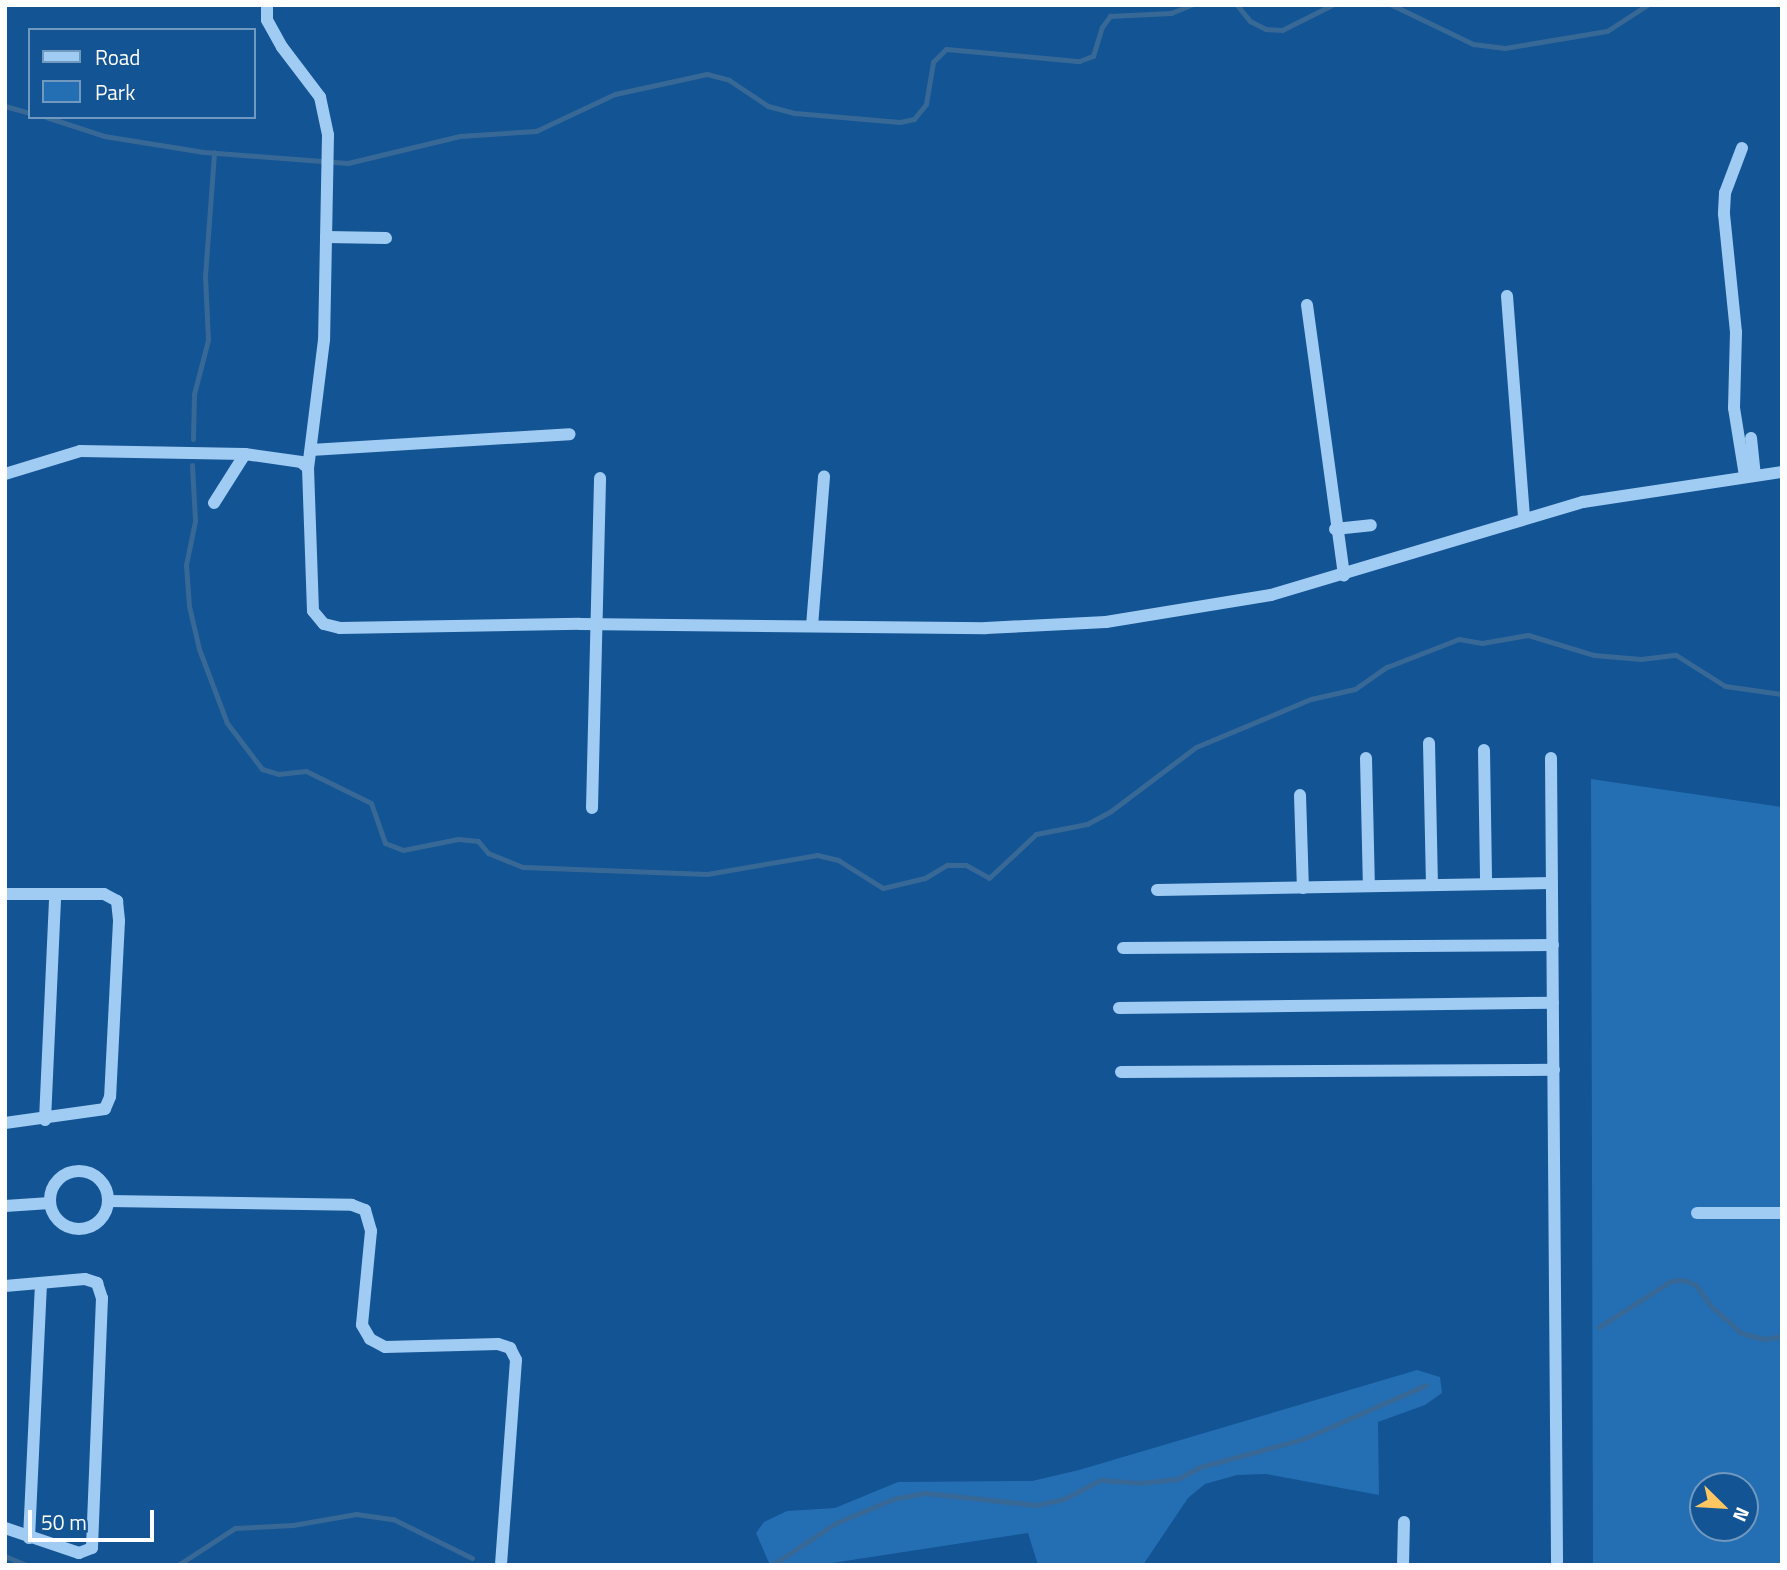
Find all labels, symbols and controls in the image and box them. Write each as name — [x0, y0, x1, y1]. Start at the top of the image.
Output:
legend — [28, 28, 256, 119]
text: Road — [95, 41, 140, 73]
text: Park — [95, 76, 135, 108]
north arrow — [1689, 1472, 1759, 1542]
scale bar — [32, 1496, 158, 1540]
text: N — [1726, 1503, 1758, 1527]
text: 50 m — [41, 1506, 87, 1538]

